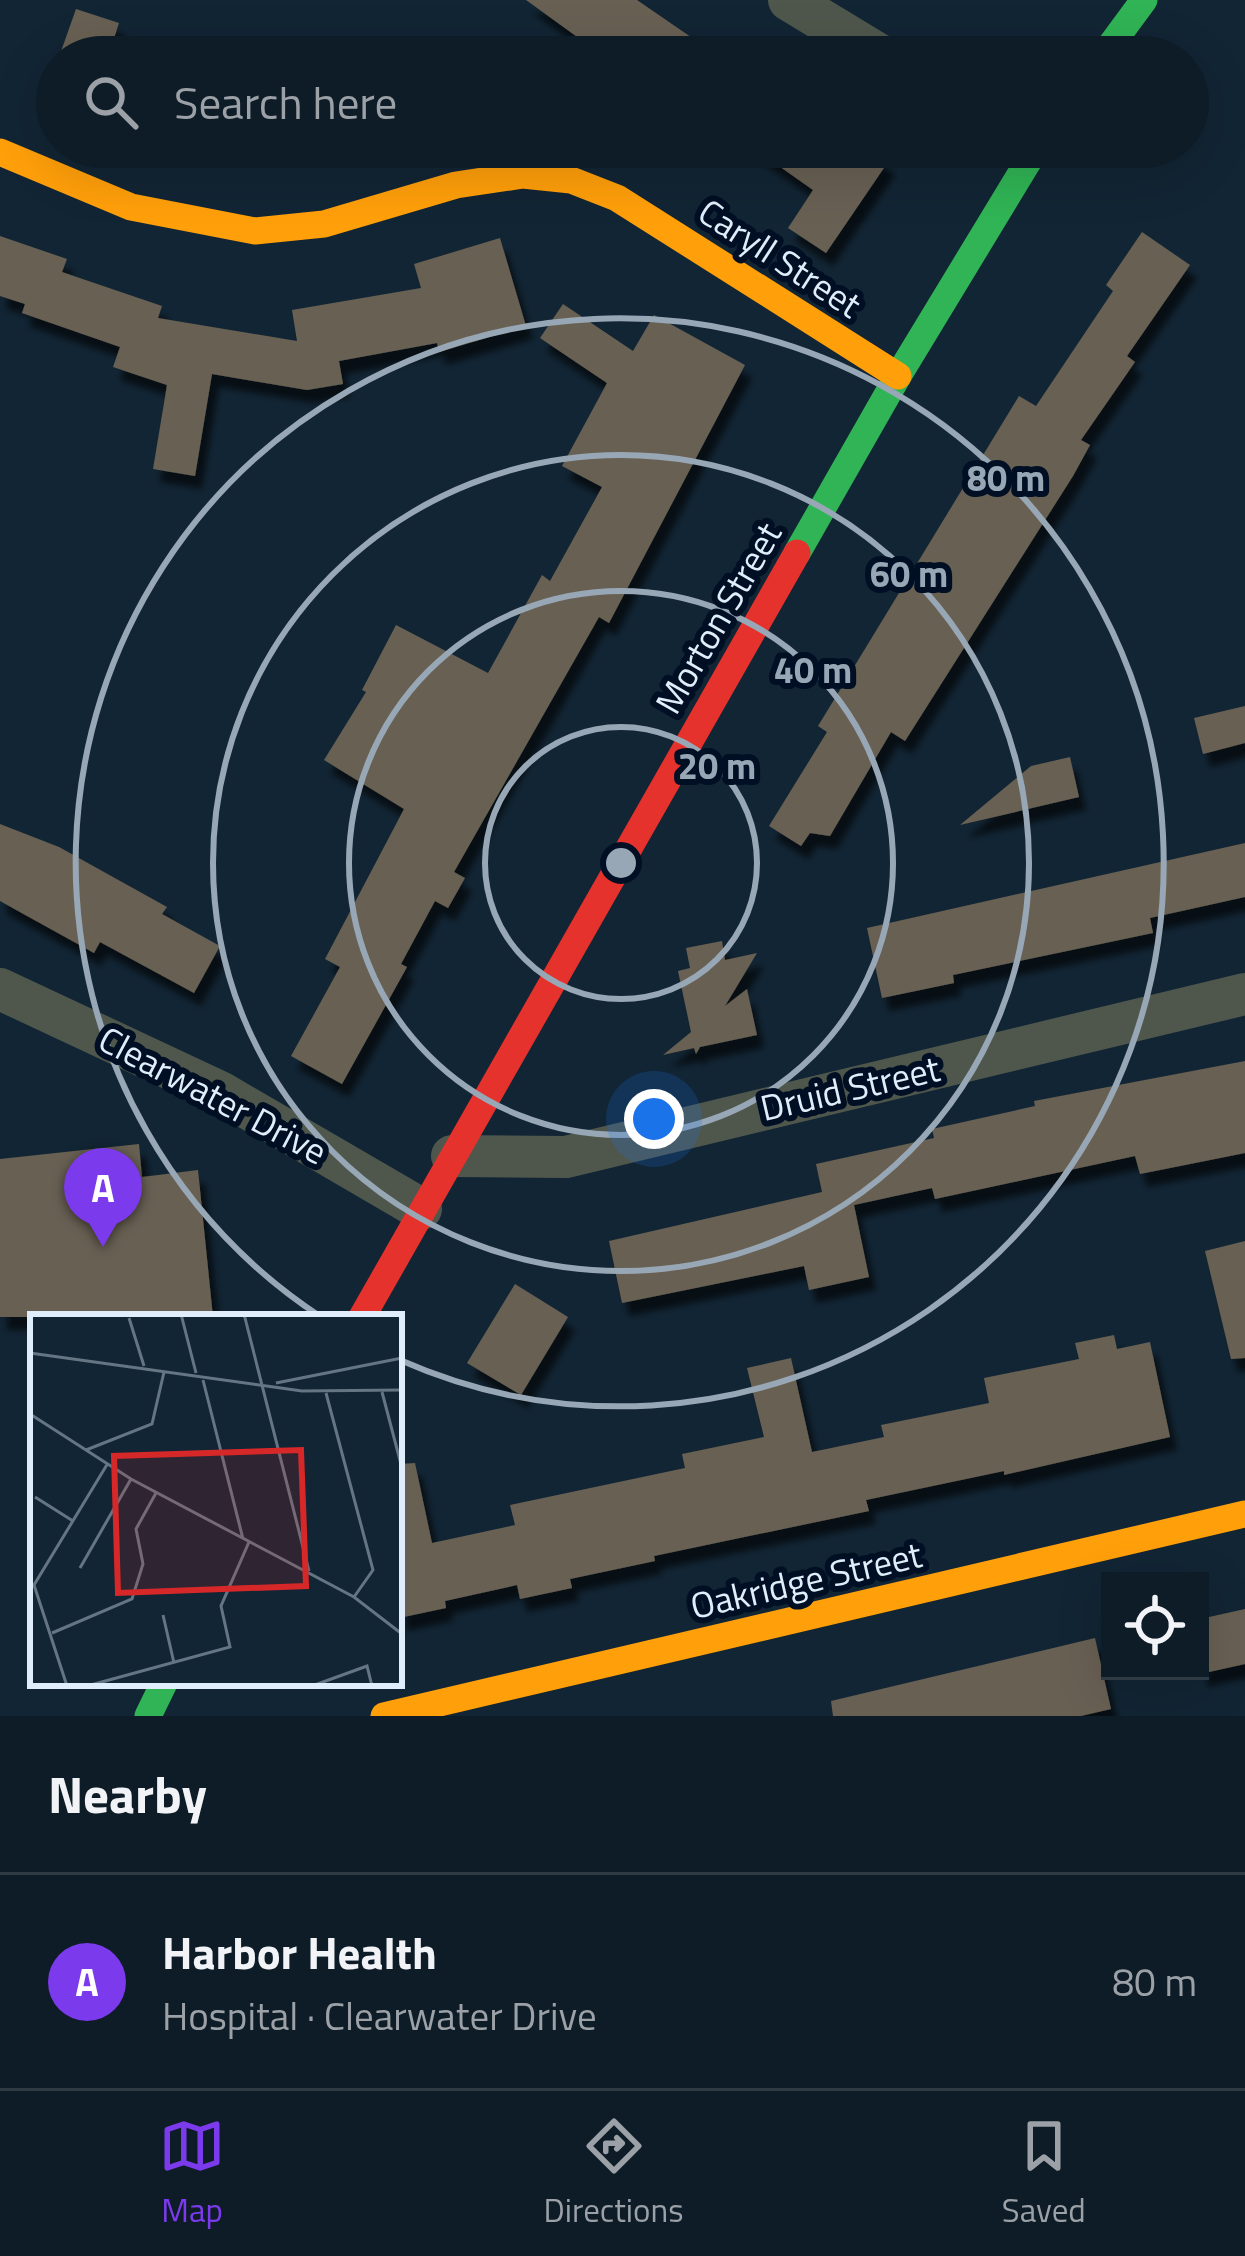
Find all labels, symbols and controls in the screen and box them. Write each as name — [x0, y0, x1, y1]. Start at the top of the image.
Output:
search box — [36, 36, 1209, 168]
text: Search here — [174, 68, 397, 136]
icon: search — [78, 69, 144, 135]
street label: Caryll Street — [688, 184, 873, 331]
text: 80 m — [967, 450, 1045, 505]
street label: Morton Street — [640, 511, 795, 724]
text: 60 m — [870, 546, 948, 601]
text: 40 m — [774, 642, 852, 697]
text: 20 m — [678, 738, 756, 793]
centre of rings — [600, 842, 642, 884]
street label: Clearwater Drive — [89, 1011, 337, 1178]
street label: Druid Street — [755, 1040, 945, 1135]
your location — [624, 1089, 684, 1149]
pin: A — [64, 1148, 142, 1247]
inset map — [30, 1314, 402, 1686]
street label: Oakridge Street — [685, 1526, 927, 1633]
map controls — [1101, 1572, 1209, 1680]
button: locate — [1101, 1572, 1209, 1680]
text: Nearby — [48, 1755, 207, 1833]
text: Harbor Health — [162, 1918, 437, 1986]
text: A — [75, 1952, 99, 2011]
text: 80 m — [1112, 1952, 1197, 2011]
text: Hospital · Clearwater Drive — [162, 1986, 597, 2045]
tab: Map — [159, 2113, 225, 2235]
tab: Directions — [544, 2113, 683, 2235]
tab: Saved — [1002, 2113, 1086, 2235]

